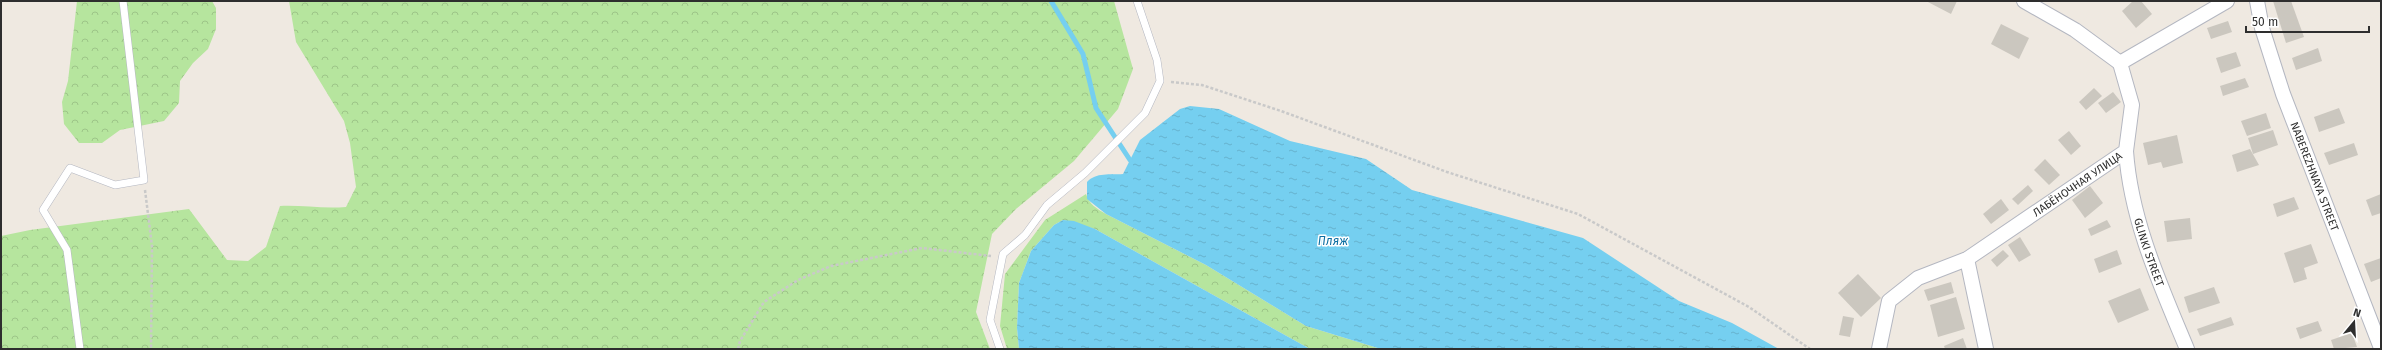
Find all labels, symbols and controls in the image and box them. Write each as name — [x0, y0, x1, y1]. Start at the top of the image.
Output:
scale bar — [2246, 8, 2369, 34]
text: 50 m — [2252, 15, 2278, 29]
street label: NABEREZHNAYA STREET — [2288, 120, 2342, 233]
street label: ЛАБЁНОЧНАЯ УЛИЦА — [2030, 149, 2125, 219]
street label: GLINKI STREET — [2132, 216, 2167, 288]
water label: Пляж — [1318, 234, 1348, 248]
north arrow — [2334, 302, 2374, 342]
text: N — [2351, 306, 2362, 320]

